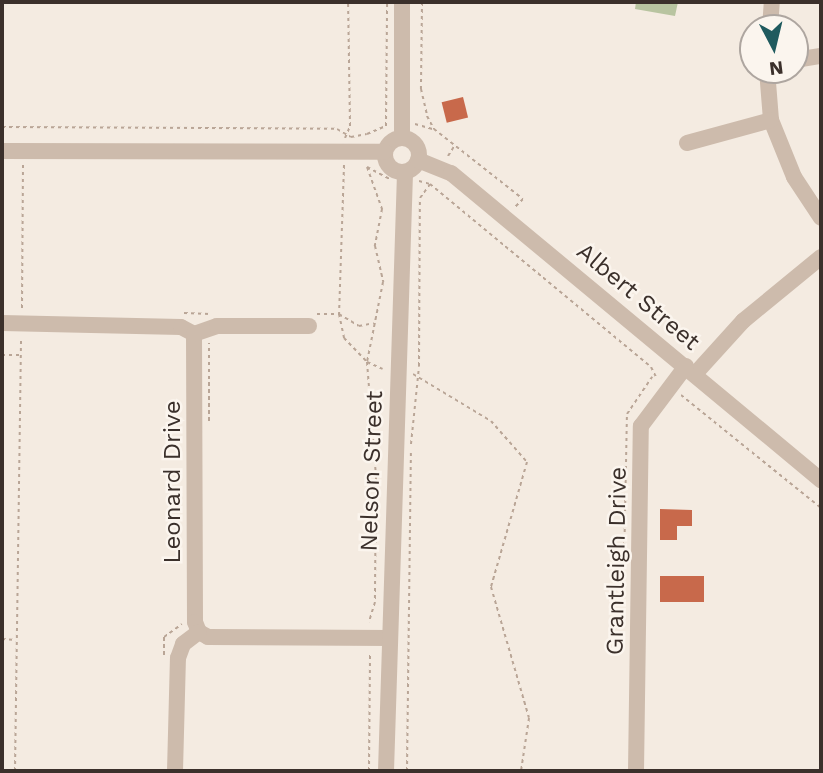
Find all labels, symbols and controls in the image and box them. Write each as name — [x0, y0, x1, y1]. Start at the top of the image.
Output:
north arrow — [739, 14, 809, 84]
text: N — [768, 56, 785, 81]
street label: Albert Street — [571, 237, 705, 357]
street label: Nelson Street — [355, 390, 389, 552]
street label: Leonard Drive — [159, 400, 187, 564]
street label: Grantleigh Drive — [601, 467, 633, 655]

